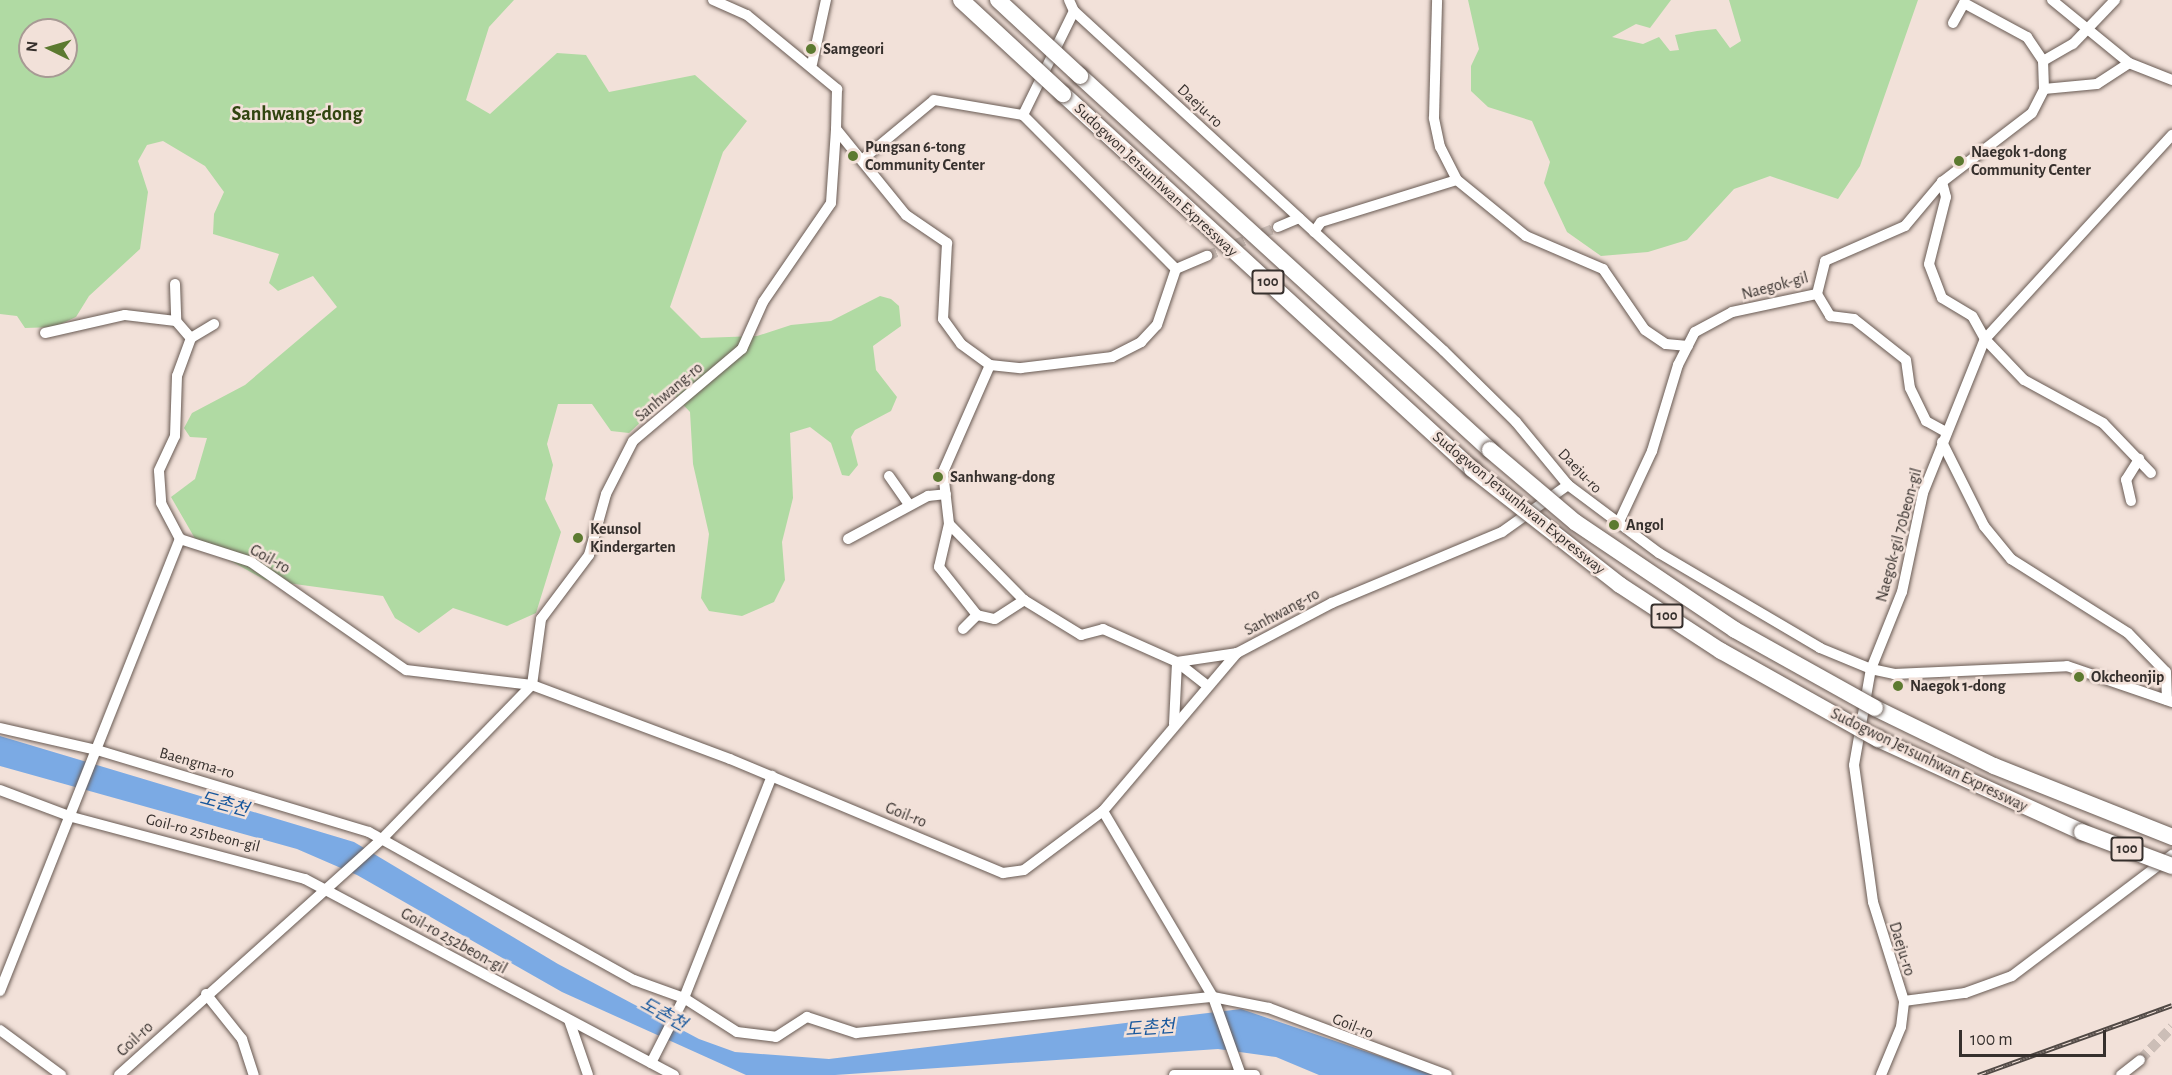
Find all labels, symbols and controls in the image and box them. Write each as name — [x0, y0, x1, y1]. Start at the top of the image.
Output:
north arrow — [18, 18, 78, 78]
place label: Samgeori — [823, 39, 884, 59]
text: N — [24, 40, 41, 53]
marker: Samgeori — [804, 42, 818, 56]
street label: Daeju-ro — [1173, 80, 1227, 132]
street label: Sudogwon Je1sunhwan Expressway — [1070, 99, 1242, 261]
district label: Sanhwang-dong — [232, 102, 362, 126]
place label: Pungsan 6-tong Community Center — [865, 137, 985, 175]
place label: Naegok 1-dong Community Center — [1971, 142, 2091, 180]
marker: Pungsan 6-tong Community Center — [846, 149, 860, 163]
marker: Naegok 1-dong Community Center — [1952, 154, 1966, 168]
street label: Naegok-gil — [1740, 268, 1810, 304]
road number: 100 — [1250, 270, 1286, 294]
street label: Sanhwang-ro — [631, 358, 707, 426]
street label: Sudogwon Je1sunhwan Expressway — [1429, 427, 1609, 579]
street label: Daeju-ro — [1554, 444, 1606, 498]
street label: Naegok-gil 70beon-gil — [1872, 466, 1926, 604]
place label: Sanhwang-dong — [950, 467, 1055, 487]
marker: Sanhwang-dong — [931, 470, 945, 484]
place label: Angol — [1626, 515, 1664, 535]
marker: Angol — [1607, 518, 1621, 532]
place label: Keunsol Kindergarten — [590, 519, 676, 557]
marker: Keunsol Kindergarten — [571, 531, 585, 545]
street label: Goil-ro — [247, 540, 293, 578]
street label: Sanhwang-ro — [1241, 584, 1323, 640]
road number: 100 — [1649, 604, 1685, 628]
place label: Okcheonjip — [2091, 667, 2164, 687]
marker: Okcheonjip — [2072, 670, 2086, 684]
place label: Naegok 1-dong — [1910, 676, 2005, 696]
marker: Naegok 1-dong — [1891, 679, 1905, 693]
street label: Sudogwon Je1sunhwan Expressway — [1827, 704, 2031, 816]
street label: Baengma-ro — [157, 743, 237, 783]
water label: 도촌천 — [197, 788, 251, 822]
street label: Goil-ro — [883, 798, 929, 832]
street label: Goil-ro 251beon-gil — [144, 810, 262, 856]
road number: 100 — [2109, 837, 2145, 861]
street label: Goil-ro 252beon-gil — [397, 904, 511, 978]
street label: Daeju-ro — [1885, 920, 1919, 978]
water label: 도촌천 — [636, 994, 690, 1036]
street label: Goil-ro — [1330, 1009, 1376, 1043]
water label: 도촌천 — [1124, 1016, 1176, 1042]
street label: Goil-ro — [113, 1017, 157, 1061]
scale bar — [1962, 1018, 2109, 1056]
text: 100 m — [1970, 1031, 2013, 1049]

